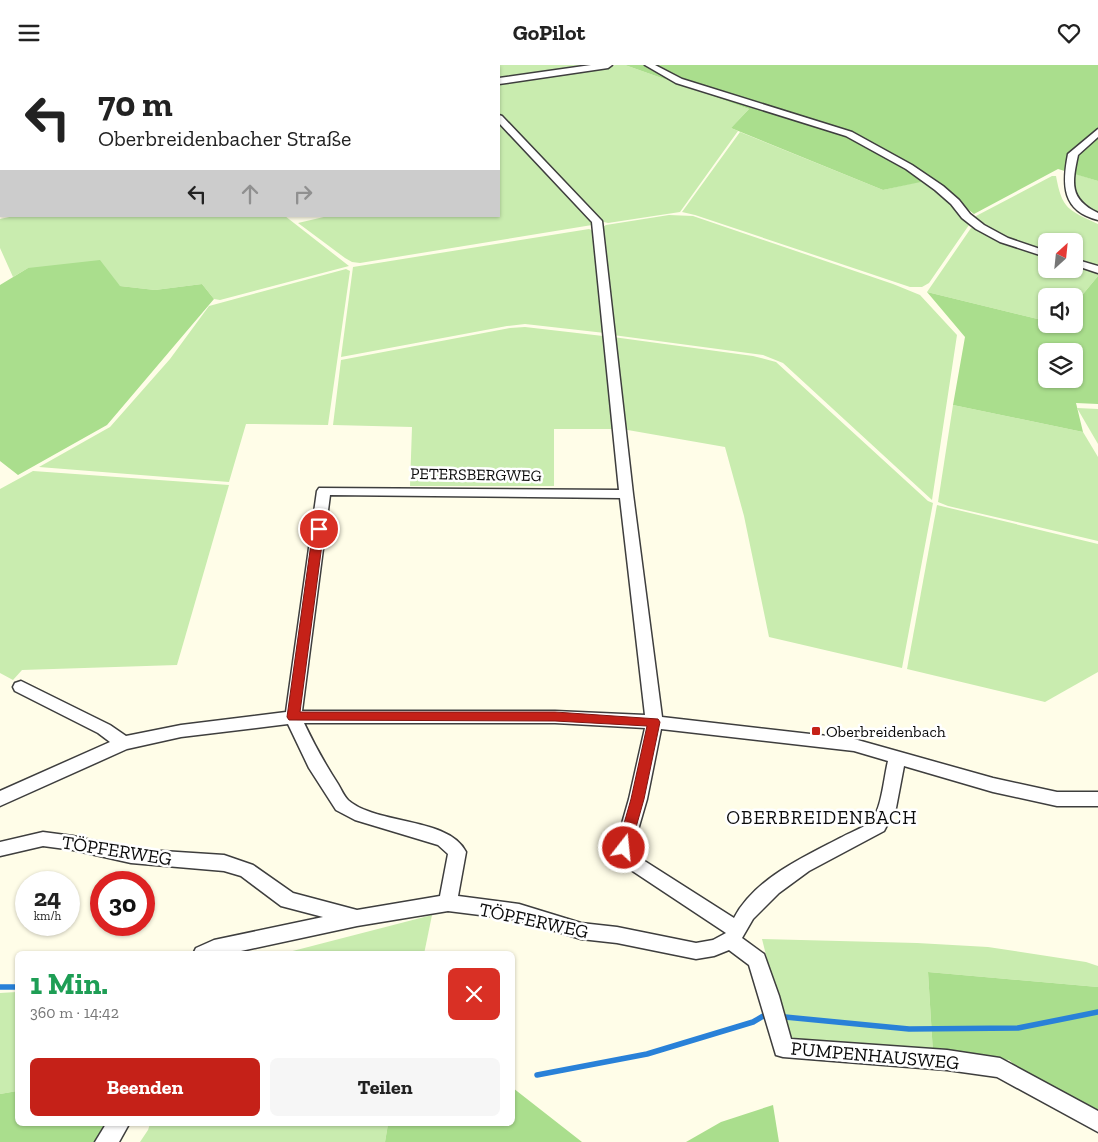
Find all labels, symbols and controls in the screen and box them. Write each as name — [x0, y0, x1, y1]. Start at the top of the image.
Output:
icon: menu — [15, 19, 43, 47]
text: GoPilot — [513, 19, 585, 46]
icon: heart — [1055, 19, 1083, 47]
text: 70 m — [98, 83, 173, 125]
icon: left — [15, 85, 80, 150]
text: Oberbreidenbacher Straße — [98, 125, 351, 152]
icon: left — [183, 180, 211, 208]
icon: ahead — [236, 180, 264, 208]
icon: right — [289, 180, 317, 208]
north arrow — [1038, 233, 1082, 277]
map controls — [1038, 233, 1083, 388]
button: sound — [1038, 288, 1083, 333]
button: layers — [1038, 343, 1083, 388]
street label: PETERSBERGWEG — [410, 464, 542, 485]
pin — [298, 508, 340, 550]
icon: arrive — [305, 515, 333, 543]
place label: Oberbreidenbach — [826, 722, 946, 741]
marker: Oberbreidenbach — [810, 725, 822, 737]
district label: OBERBREIDENBACH — [726, 806, 918, 829]
position arrow — [597, 821, 649, 873]
street label: TÖPFERWEG — [60, 830, 174, 871]
speed limit sign: 30 — [90, 871, 155, 936]
text: 24 — [34, 882, 61, 912]
street label: TÖPFERWEG — [477, 898, 591, 943]
text: km/h — [34, 909, 61, 923]
text: 1 Min. — [30, 966, 108, 1002]
button: close — [448, 968, 500, 1020]
text: 360 m · 14:42 — [30, 1003, 119, 1022]
street label: PUMPENHAUSWEG — [790, 1037, 960, 1074]
button: Beenden — [30, 1058, 260, 1116]
button: Teilen — [270, 1058, 500, 1116]

